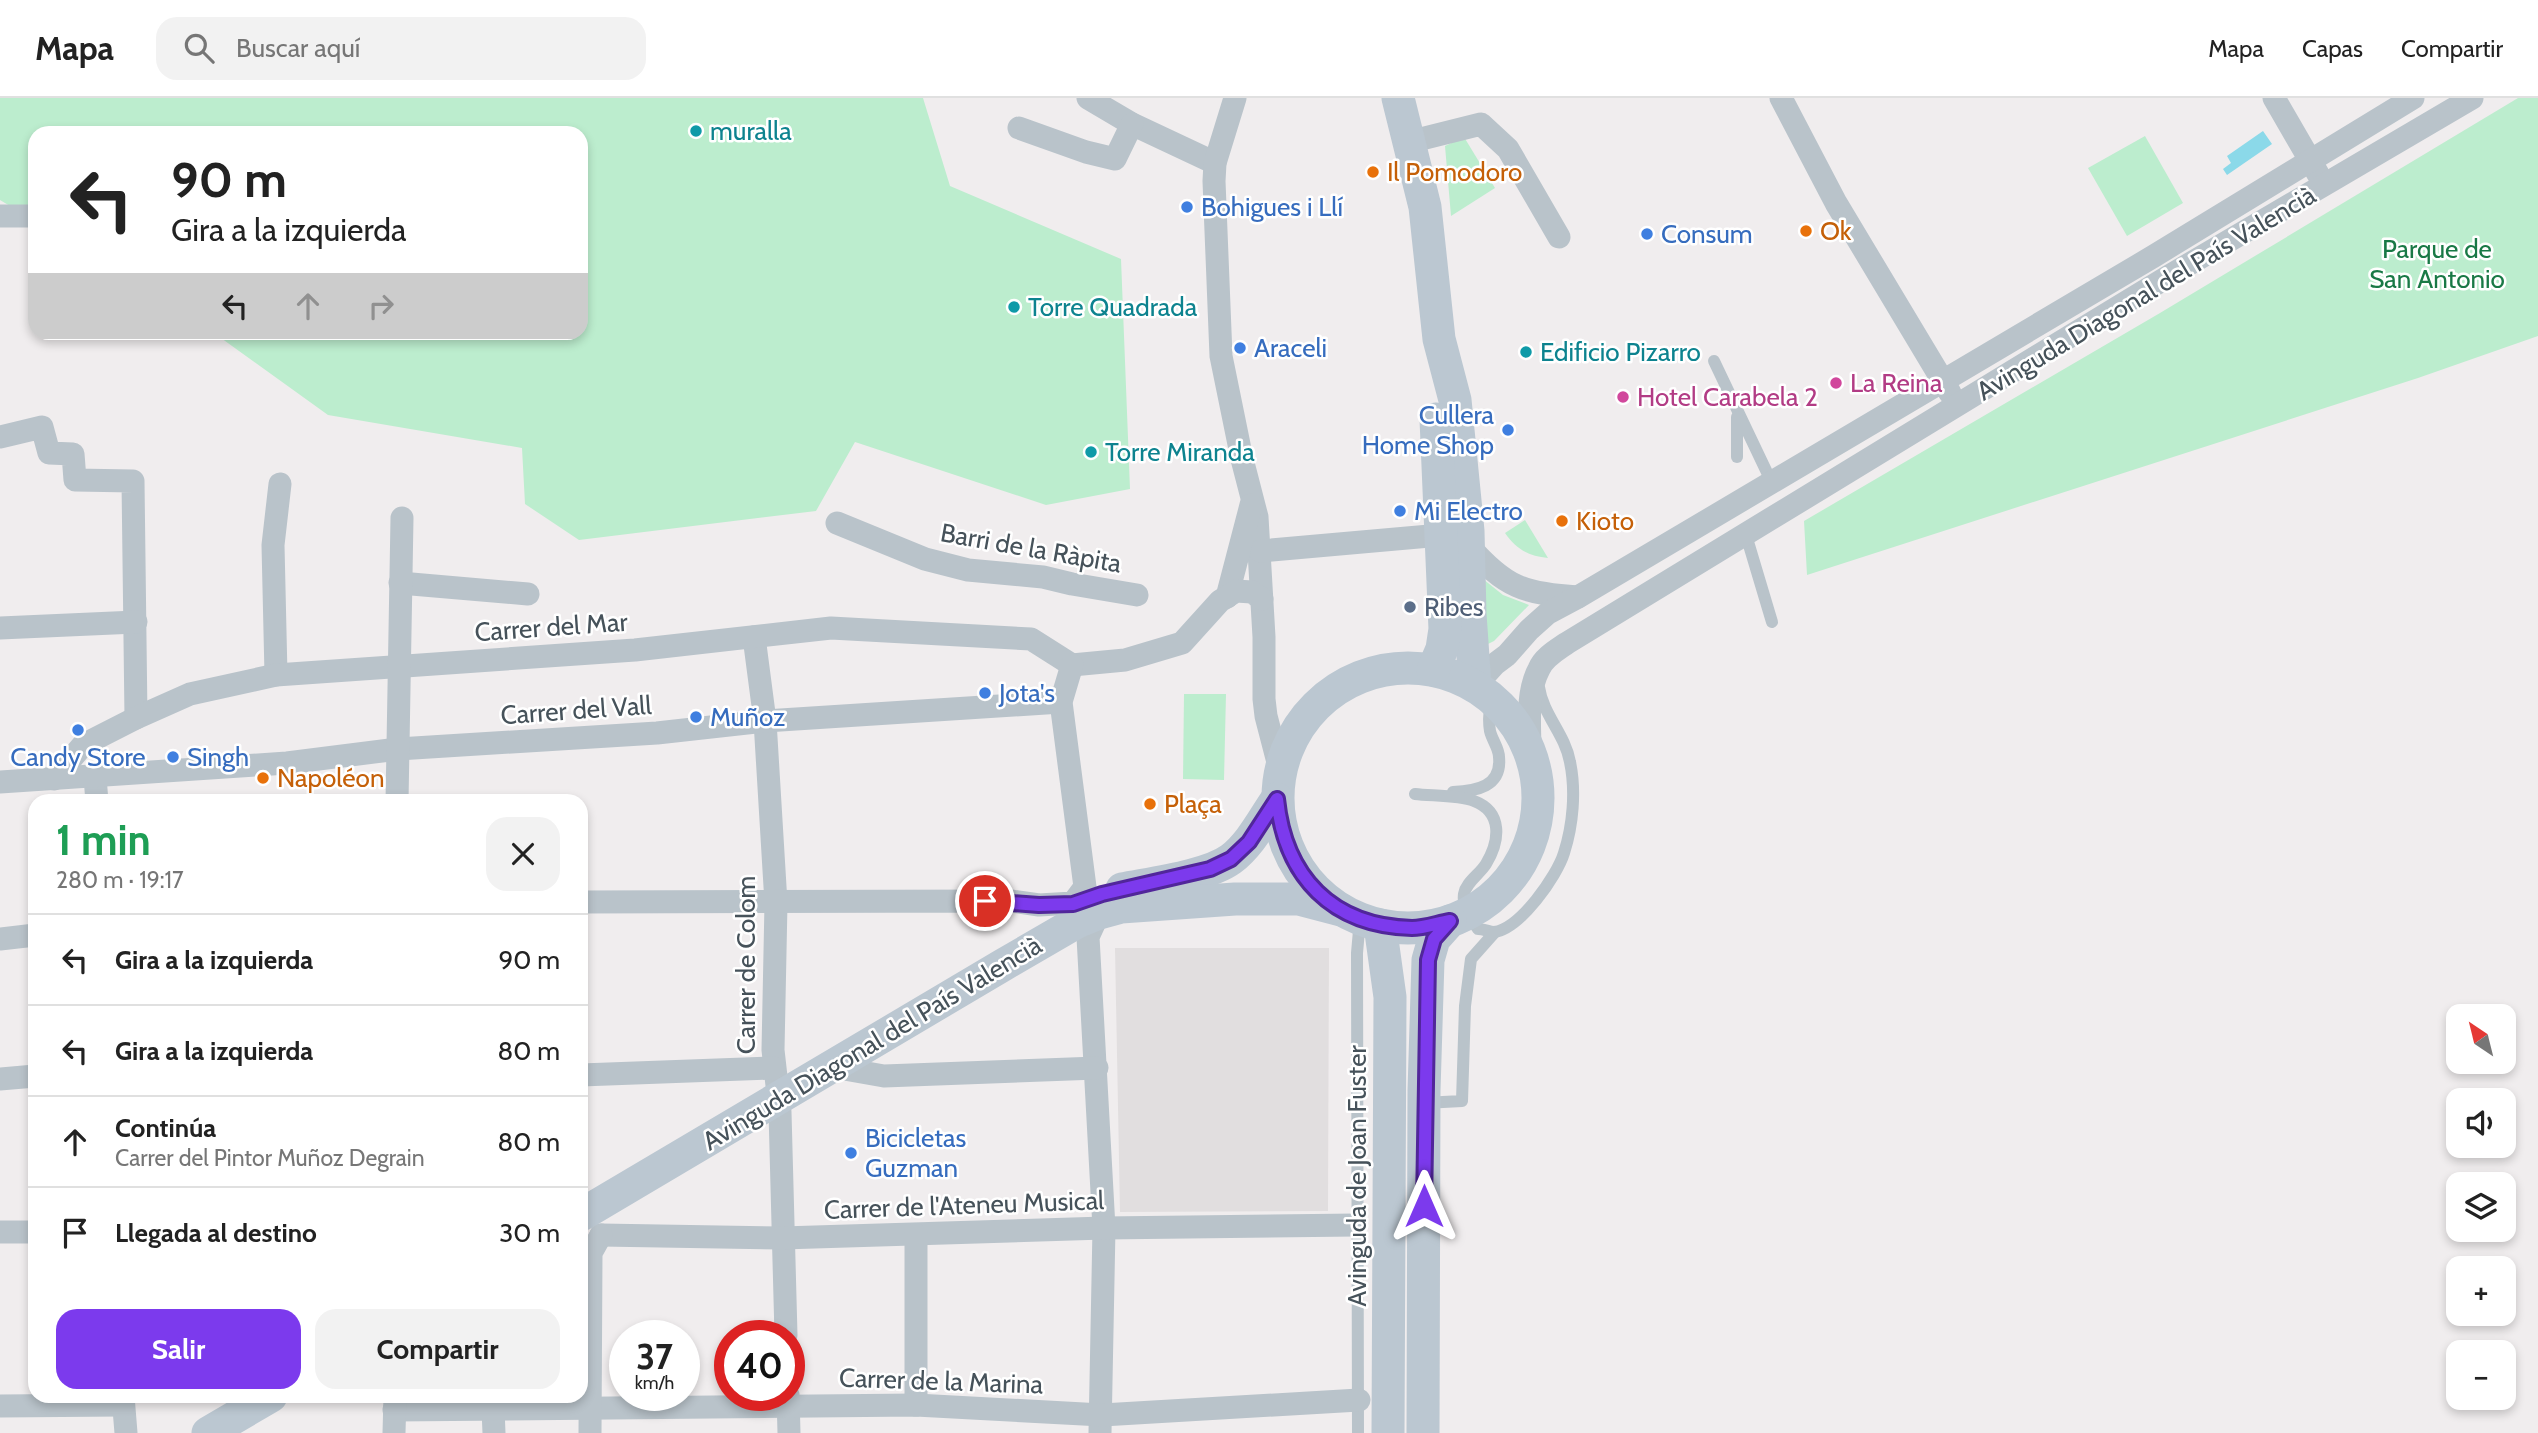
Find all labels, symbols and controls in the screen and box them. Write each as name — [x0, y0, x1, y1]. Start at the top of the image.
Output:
search box — [156, 17, 646, 80]
text: Mapa — [35, 28, 114, 68]
icon: search — [180, 29, 218, 67]
text: Buscar aquí — [236, 32, 360, 64]
text: Mapa — [2208, 34, 2264, 63]
text: Capas — [2302, 34, 2363, 63]
text: Compartir — [2401, 34, 2503, 63]
place label: muralla — [710, 115, 792, 147]
marker: muralla — [688, 123, 704, 139]
text: 90 m — [171, 150, 287, 209]
icon: left — [56, 154, 147, 245]
place label: Il Pomodoro — [1387, 156, 1522, 188]
marker: Il Pomodoro — [1365, 164, 1381, 180]
street label: Avinguda Diagonal del País Valencià — [1971, 179, 2322, 407]
place label: Bohigues i Llí — [1201, 191, 1343, 223]
marker: Bohigues i Llí — [1179, 199, 1195, 215]
text: Gira a la izquierda — [171, 210, 406, 249]
place label: Ok — [1820, 215, 1852, 247]
place label: Consum — [1661, 218, 1753, 250]
marker: Ok — [1798, 223, 1814, 239]
marker: Consum — [1639, 226, 1655, 242]
park label: Parque de San Antonio — [2369, 233, 2505, 295]
icon: left — [216, 287, 254, 325]
icon: ahead — [289, 287, 327, 325]
icon: right — [362, 287, 400, 325]
place label: Torre Quadrada — [1028, 291, 1198, 323]
marker: Torre Quadrada — [1006, 299, 1022, 315]
place label: Araceli — [1254, 332, 1327, 364]
place label: Edificio Pizarro — [1540, 336, 1701, 368]
marker: Araceli — [1232, 340, 1248, 356]
marker: Edificio Pizarro — [1518, 344, 1534, 360]
place label: La Reina — [1850, 367, 1943, 399]
marker: La Reina — [1828, 375, 1844, 391]
place label: Hotel Carabela 2 — [1637, 381, 1818, 413]
marker: Hotel Carabela 2 — [1615, 389, 1631, 405]
place label: Cullera Home Shop — [1362, 399, 1495, 461]
marker: Cullera Home Shop — [1500, 422, 1516, 438]
place label: Torre Miranda — [1105, 436, 1255, 468]
marker: Torre Miranda — [1083, 444, 1099, 460]
place label: Mi Electro — [1414, 495, 1523, 527]
marker: Mi Electro — [1392, 503, 1408, 519]
place label: Kioto — [1576, 505, 1634, 537]
marker: Kioto — [1554, 513, 1570, 529]
street label: Barri de la Ràpita — [938, 516, 1124, 580]
place label: Ribes — [1424, 591, 1484, 623]
marker: Ribes — [1402, 599, 1418, 615]
street label: Carrer del Mar — [473, 606, 629, 648]
place label: Jota's — [998, 677, 1055, 709]
marker: Jota's — [977, 685, 993, 701]
street label: Carrer del Vall — [499, 689, 653, 731]
place label: Muñoz — [710, 701, 785, 733]
marker: Muñoz — [688, 709, 704, 725]
marker: Candy Store — [70, 722, 86, 738]
place label: Candy Store — [10, 741, 146, 773]
place label: Singh — [187, 741, 249, 773]
marker: Singh — [165, 749, 181, 765]
place label: Napoléon — [277, 762, 384, 794]
marker: Napoléon — [255, 770, 271, 786]
place label: Plaça — [1164, 788, 1222, 820]
marker: Plaça — [1142, 796, 1158, 812]
text: 1 min — [56, 814, 151, 866]
button: close — [486, 817, 560, 891]
text: 280 m · 19:17 — [56, 866, 184, 894]
pin — [955, 871, 1015, 931]
street label: Carrer de Colom — [730, 876, 762, 1054]
icon: arrive — [966, 882, 1004, 920]
street label: Avinguda Diagonal del País Valencià — [697, 929, 1048, 1157]
icon: left — [56, 941, 94, 979]
text: Gira a la izquierda — [115, 944, 313, 976]
text: 90 m — [498, 944, 560, 976]
north arrow — [2446, 1004, 2516, 1074]
map controls — [2446, 1004, 2516, 1410]
icon: left — [56, 1032, 94, 1070]
text: Gira a la izquierda — [115, 1035, 313, 1067]
text: 80 m — [497, 1035, 560, 1067]
street label: Avinguda de Joan Fuster — [1341, 1044, 1373, 1307]
button: sound — [2446, 1088, 2516, 1158]
text: Continúa — [115, 1112, 216, 1144]
place label: Bicicletas Guzman — [865, 1122, 967, 1184]
icon: ahead — [56, 1123, 94, 1161]
text: 80 m — [497, 1126, 560, 1158]
text: Carrer del Pintor Muñoz Degrain — [115, 1144, 425, 1172]
marker: Bicicletas Guzman — [843, 1145, 859, 1161]
position arrow — [1387, 1169, 1461, 1243]
button: layers — [2446, 1172, 2516, 1242]
street label: Carrer de l'Ateneu Musical — [823, 1184, 1105, 1226]
icon: arrive — [56, 1214, 94, 1252]
text: Llegada al destino — [115, 1217, 317, 1249]
text: 30 m — [499, 1217, 560, 1249]
button: + — [2446, 1256, 2516, 1326]
button: Salir — [56, 1309, 301, 1389]
button: Compartir — [315, 1309, 560, 1389]
speed limit sign: 40 — [714, 1320, 805, 1411]
text: 37 — [636, 1335, 673, 1378]
button: − — [2446, 1340, 2516, 1410]
street label: Carrer de la Marina — [838, 1361, 1044, 1401]
text: km/h — [635, 1372, 674, 1394]

